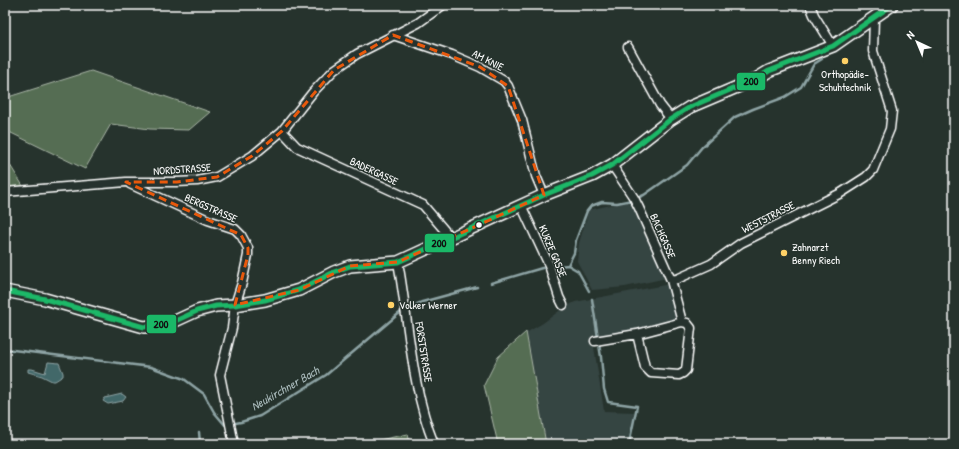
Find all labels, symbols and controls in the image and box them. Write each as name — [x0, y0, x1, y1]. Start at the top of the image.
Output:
north arrow — [897, 22, 937, 62]
text: N — [903, 28, 917, 42]
street label: AM KNIE — [470, 46, 506, 74]
marker: Orthopädie- Schuhtechnik — [840, 56, 850, 66]
place label: Orthopädie- Schuhtechnik — [819, 67, 871, 94]
line badge: 200 — [736, 72, 766, 91]
text: 200 — [743, 74, 759, 88]
street label: BADERGASSE — [348, 154, 400, 188]
street label: NORDSTRASSE — [153, 160, 211, 178]
street label: BERGSTRASSE — [182, 190, 240, 226]
street label: WESTSTRASSE — [739, 198, 797, 236]
street label: BACHGASSE — [647, 211, 679, 261]
unlabelled marker — [474, 220, 484, 230]
street label: KURZE GASSE — [536, 223, 570, 279]
line badge: 200 — [424, 233, 455, 253]
text: 200 — [431, 236, 447, 250]
place label: Zahnarzt Benny Riech — [792, 240, 840, 267]
marker: Zahnarzt Benny Riech — [779, 248, 789, 258]
place label: Volker Werner — [399, 298, 458, 312]
marker: Volker Werner — [386, 300, 396, 310]
line badge: 200 — [146, 314, 177, 334]
text: 200 — [153, 317, 169, 331]
street label: FORSTSTRASSE — [412, 320, 436, 383]
water label: Neukirchner Bach — [248, 361, 323, 414]

